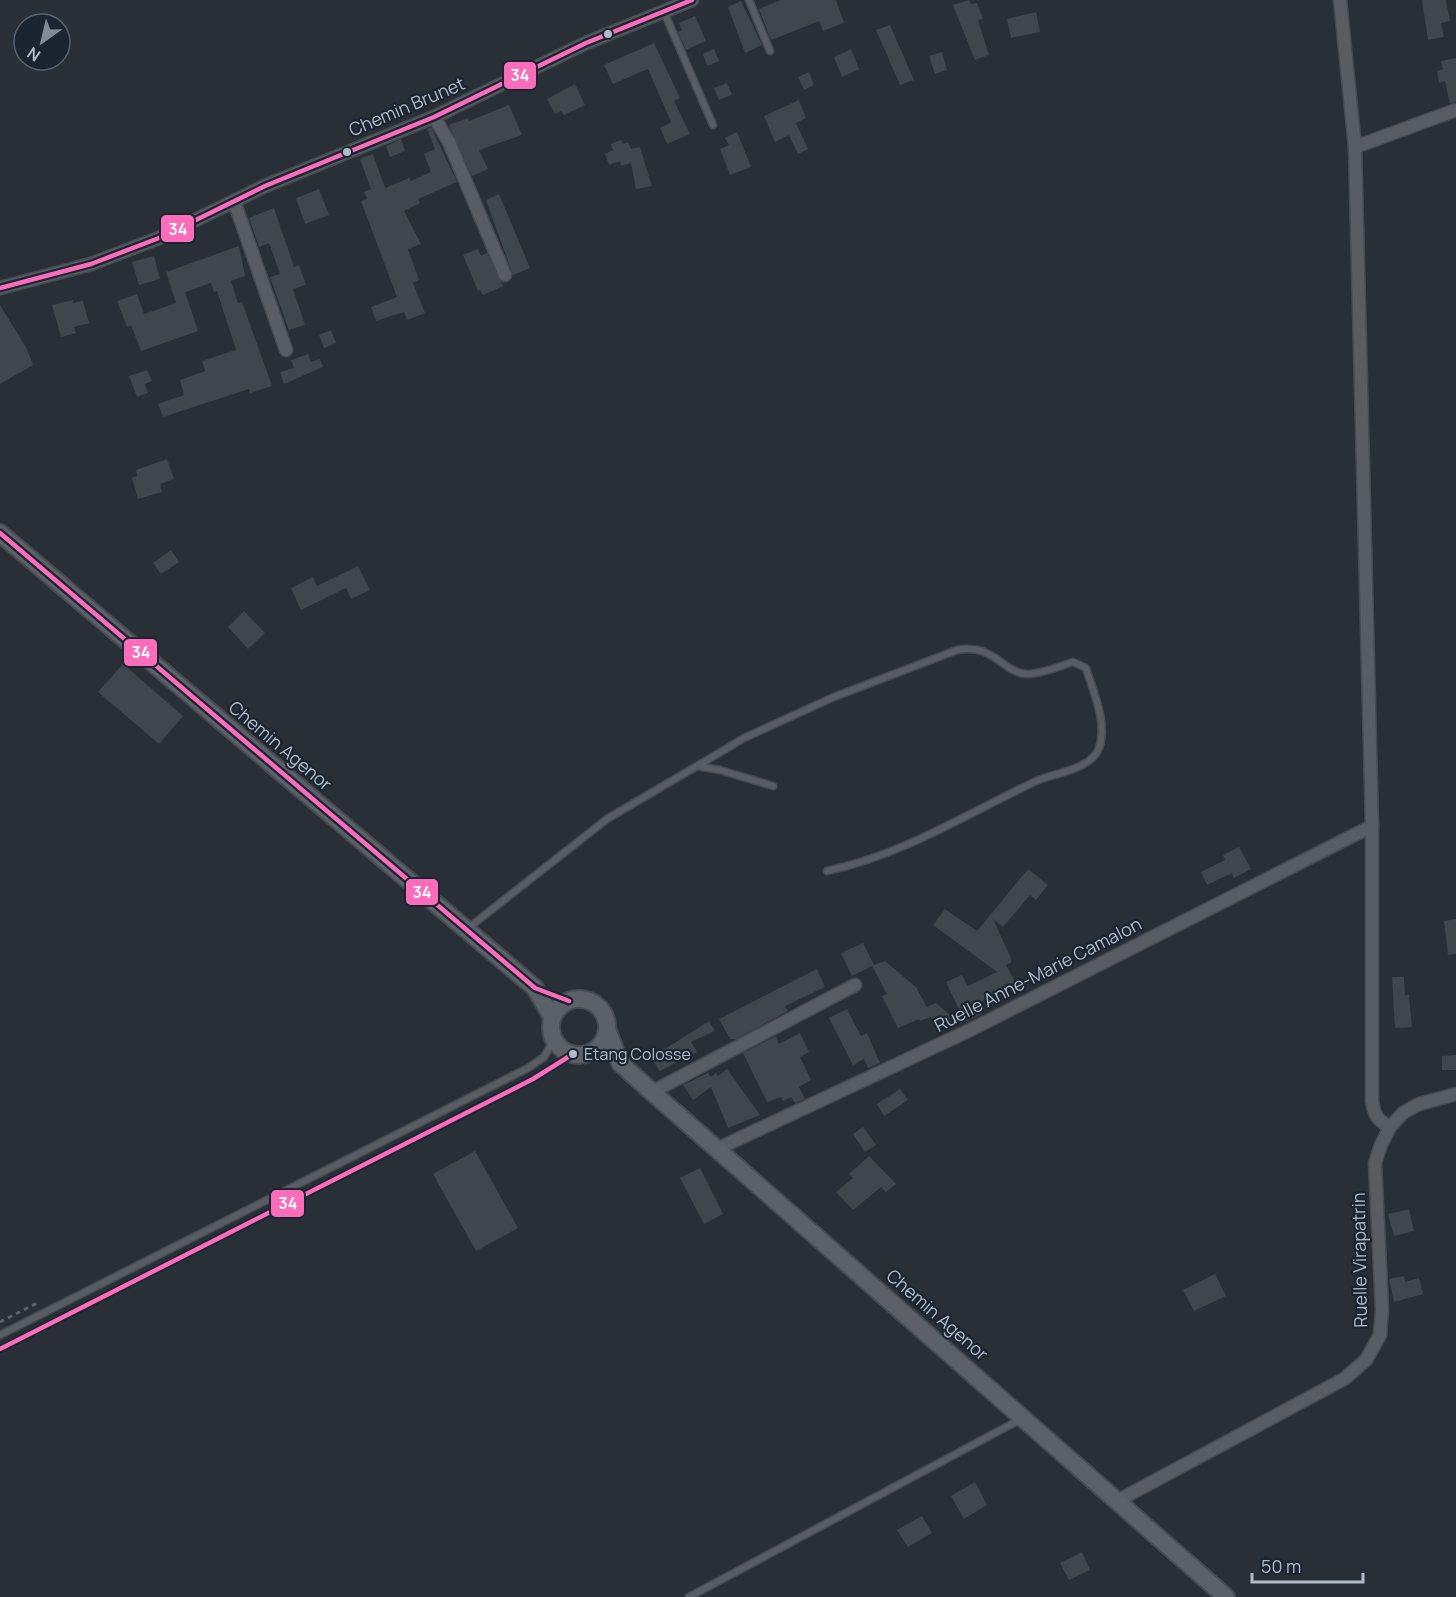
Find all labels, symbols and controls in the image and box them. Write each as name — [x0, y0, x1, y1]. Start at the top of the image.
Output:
north arrow — [12, 12, 72, 72]
unlabelled marker — [602, 28, 614, 40]
text: N — [23, 42, 45, 67]
line badge: 34 — [503, 61, 537, 90]
text: 34 — [510, 64, 530, 86]
street label: Chemin Brunet — [345, 71, 468, 141]
unlabelled marker — [341, 146, 353, 158]
line badge: 34 — [160, 214, 195, 243]
text: 34 — [168, 218, 188, 240]
line badge: 34 — [123, 638, 158, 667]
text: 34 — [131, 641, 151, 663]
street label: Chemin Agenor — [224, 695, 338, 796]
line badge: 34 — [405, 878, 439, 906]
text: 34 — [412, 881, 432, 903]
street label: Ruelle Anne-Marie Camalon — [930, 911, 1145, 1037]
place label: Etang Colosse — [584, 1043, 691, 1065]
marker: Etang Colosse — [567, 1048, 579, 1060]
line badge: 34 — [270, 1189, 305, 1218]
text: 34 — [278, 1192, 298, 1214]
street label: Ruelle Virapatrin — [1346, 1192, 1372, 1328]
street label: Chemin Agenor — [882, 1263, 994, 1366]
scale bar — [1252, 1546, 1363, 1584]
text: 50 m — [1261, 1554, 1301, 1578]

